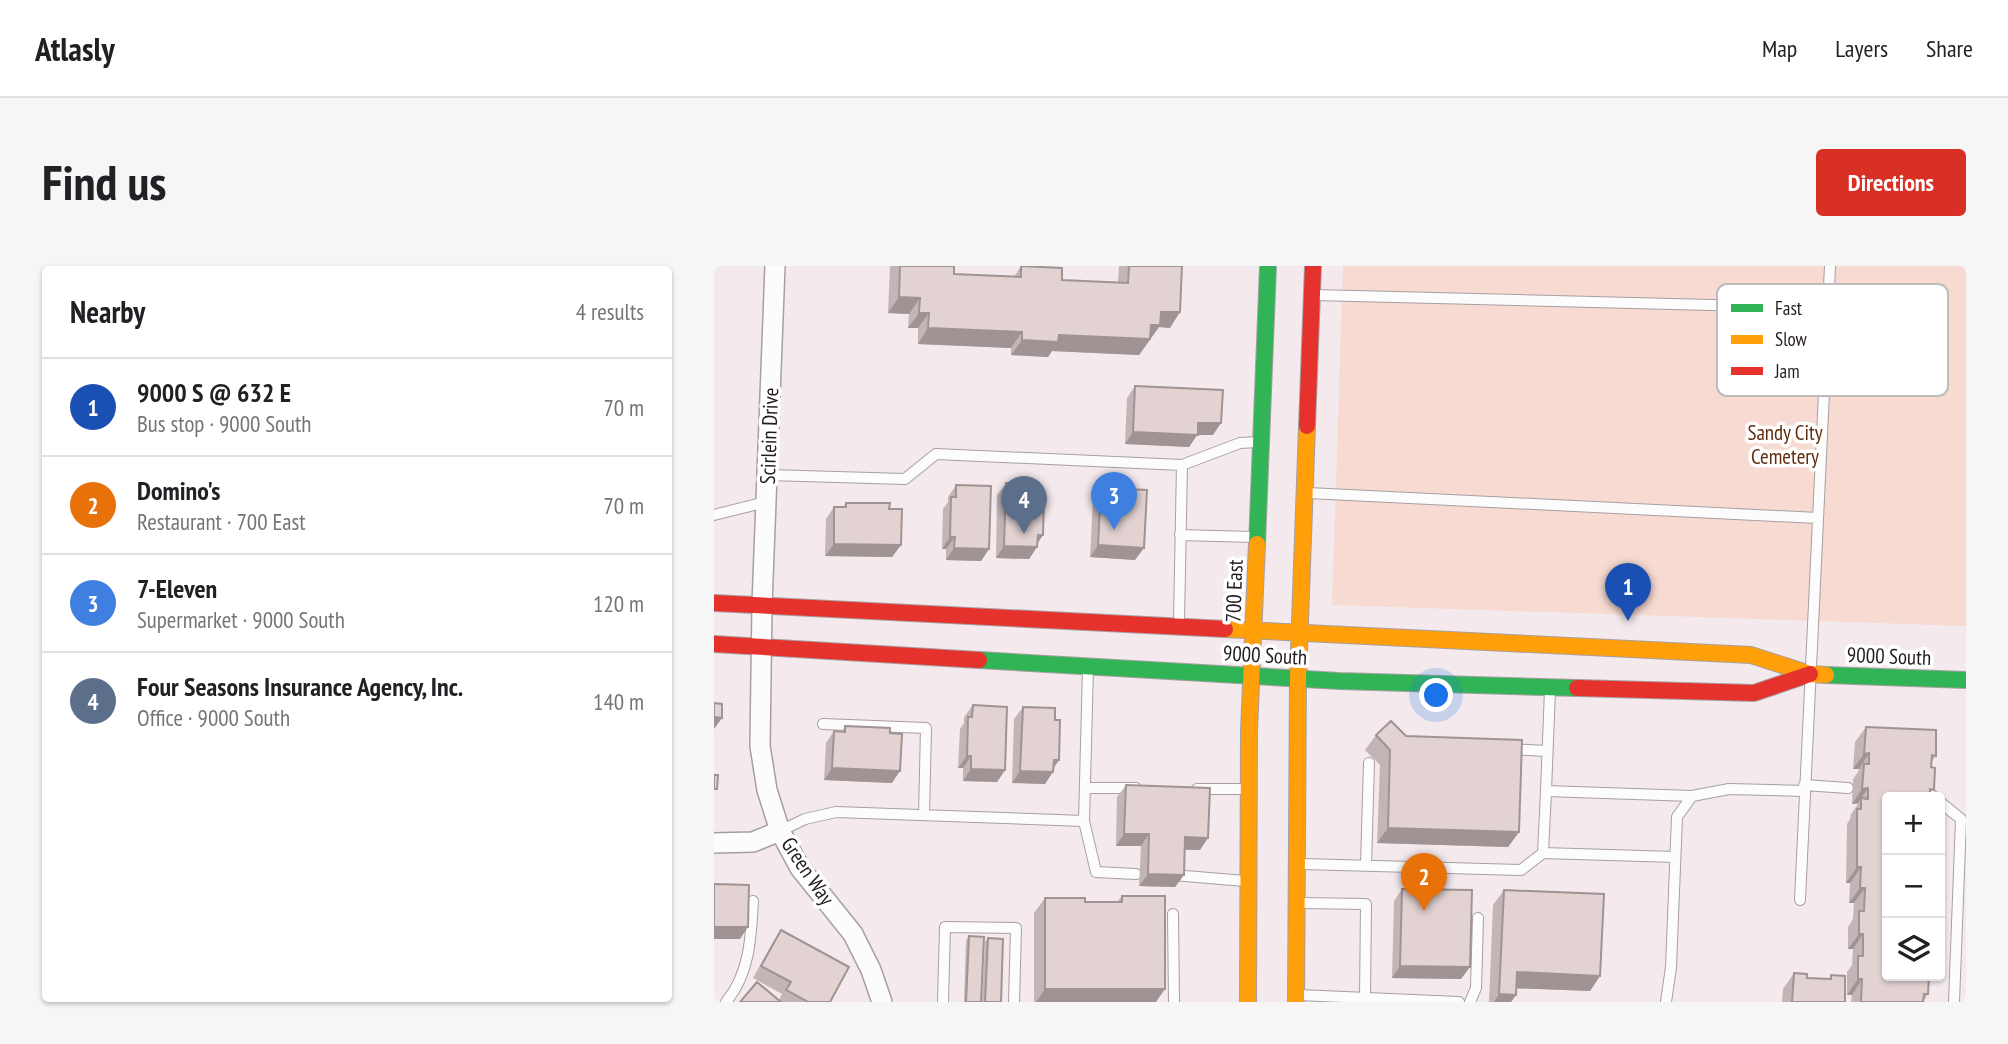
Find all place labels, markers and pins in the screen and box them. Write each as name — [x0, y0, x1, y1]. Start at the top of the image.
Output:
pin: 3 — [1091, 472, 1137, 530]
pin: 4 — [1001, 476, 1047, 534]
pin: 1 — [1605, 563, 1651, 621]
pin: 2 — [1401, 853, 1447, 911]

